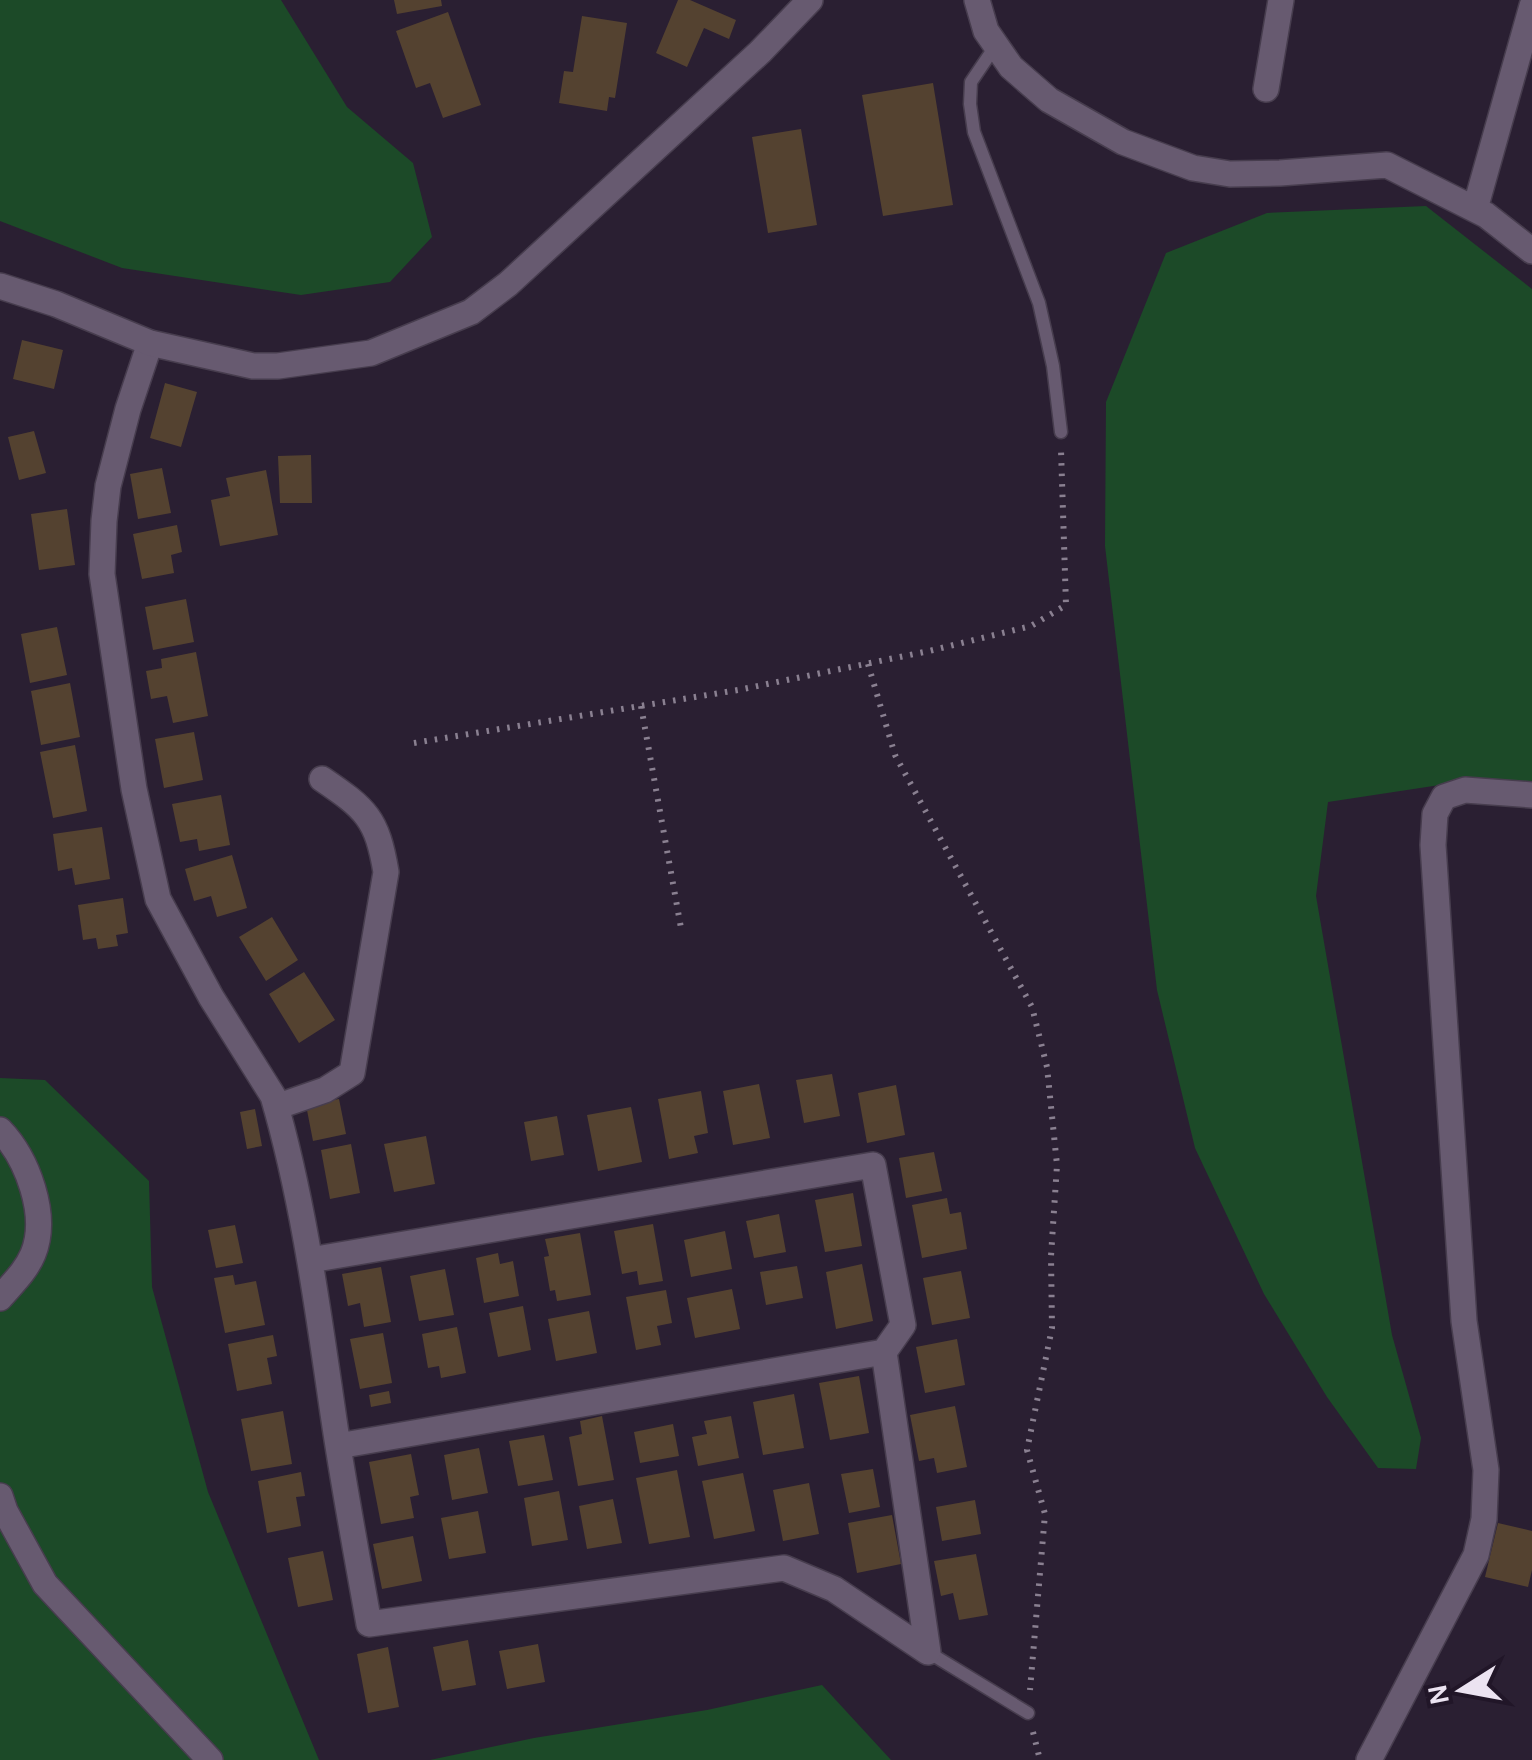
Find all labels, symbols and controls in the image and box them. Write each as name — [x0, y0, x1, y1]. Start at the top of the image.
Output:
north arrow — [1412, 1640, 1512, 1740]
text: N — [1420, 1682, 1456, 1708]

